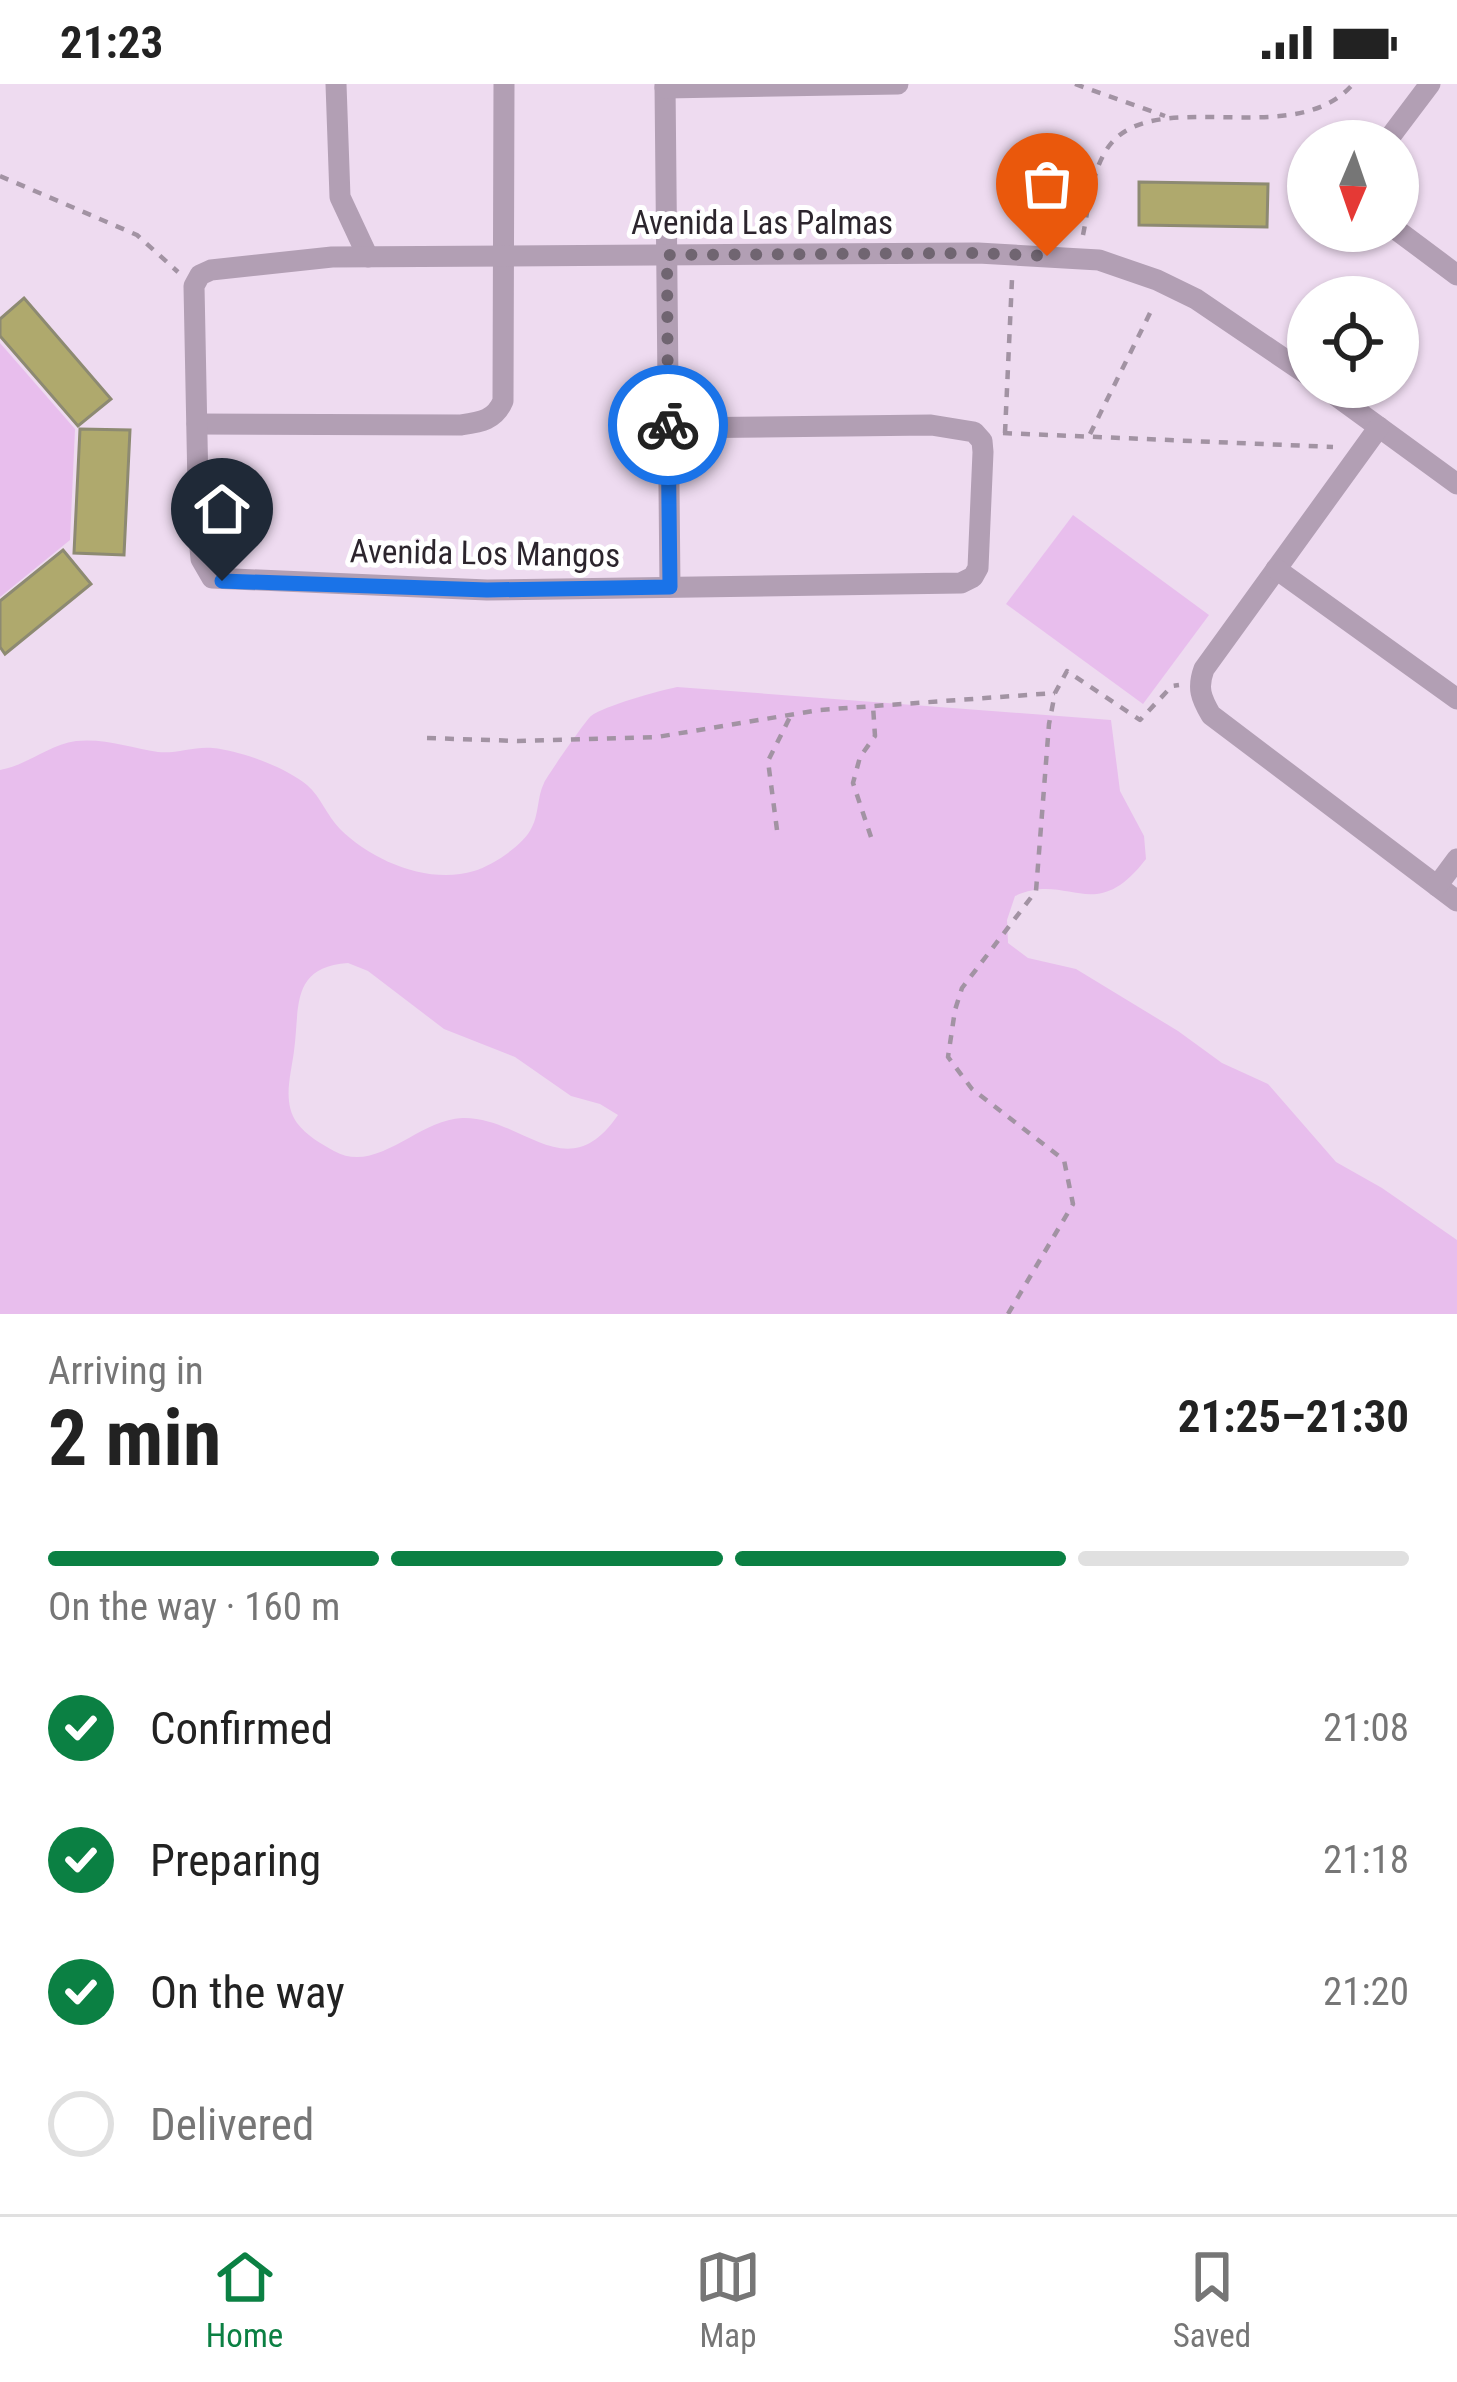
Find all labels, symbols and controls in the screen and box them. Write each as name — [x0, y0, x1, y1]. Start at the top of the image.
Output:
text: 21:23 — [60, 16, 163, 69]
north arrow — [1287, 120, 1419, 252]
map controls — [1287, 120, 1419, 408]
pin — [996, 133, 1098, 256]
icon: bag — [1014, 151, 1080, 217]
street label: Avenida Las Palmas — [631, 203, 893, 242]
button: locate — [1287, 276, 1419, 408]
courier — [608, 365, 728, 485]
icon: bike — [635, 392, 701, 458]
pin — [171, 458, 273, 581]
icon: home — [189, 476, 255, 542]
street label: Avenida Los Mangos — [349, 531, 621, 575]
text: Arriving in — [48, 1348, 204, 1394]
text: 21:25–21:30 — [1178, 1390, 1409, 1443]
text: 2 min — [48, 1393, 221, 1484]
text: On the way · 160 m — [48, 1584, 340, 1630]
icon: check — [48, 1695, 114, 1761]
text: Confirmed — [150, 1702, 333, 1755]
text: 21:08 — [1323, 1705, 1409, 1751]
icon: check — [48, 1827, 114, 1893]
text: Preparing — [150, 1834, 321, 1887]
text: 21:18 — [1323, 1837, 1409, 1883]
icon: check — [48, 1959, 114, 2025]
text: On the way — [150, 1966, 345, 2019]
text: 21:20 — [1323, 1969, 1409, 2015]
text: Delivered — [150, 2098, 314, 2151]
tab: Home — [206, 2244, 283, 2355]
tab: Map — [695, 2244, 761, 2355]
tab: Saved — [1173, 2244, 1251, 2355]

